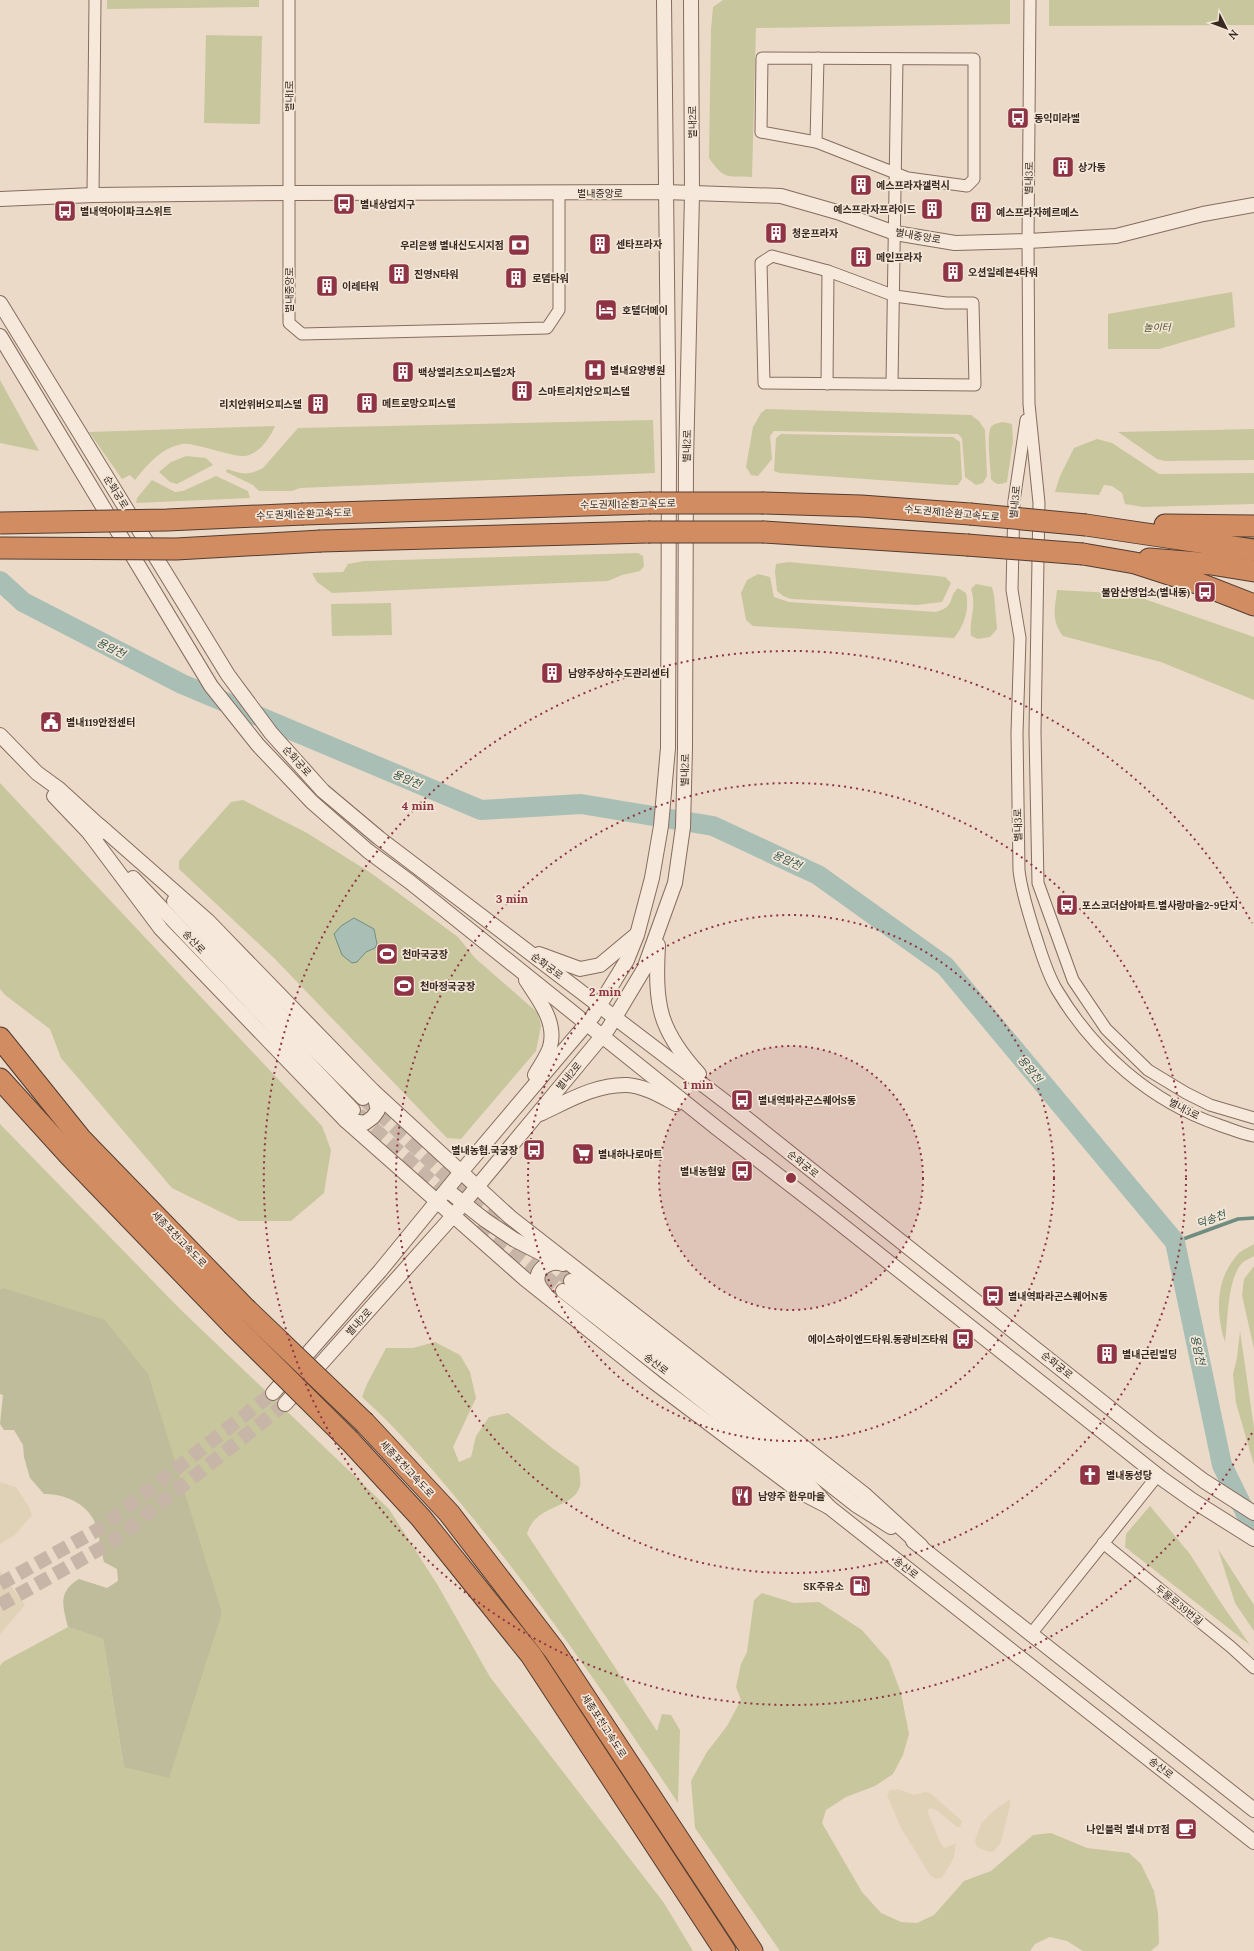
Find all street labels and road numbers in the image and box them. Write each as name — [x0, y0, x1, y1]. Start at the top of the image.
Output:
street label: 별내1로 — [283, 80, 296, 112]
street label: 별내2로 — [686, 106, 699, 138]
street label: 별내3로 — [1022, 161, 1036, 195]
street label: 별내중앙로 — [577, 187, 623, 200]
street label: 별내중앙로 — [894, 226, 942, 246]
street label: 별내중앙로 — [283, 267, 296, 313]
street label: 별내2로 — [680, 429, 694, 463]
street label: 순화궁로 — [101, 473, 131, 511]
street label: 별내3로 — [1007, 485, 1023, 519]
street label: 수도권제1순환고속도로 — [580, 497, 676, 511]
street label: 수도권제1순환고속도로 — [904, 502, 1000, 524]
street label: 수도권제1순환고속도로 — [256, 506, 352, 522]
street label: 순화궁로 — [280, 743, 314, 779]
street label: 별내2로 — [678, 753, 692, 787]
street label: 별내3로 — [1011, 808, 1025, 842]
street label: 송산로 — [180, 927, 208, 957]
street label: 순화궁로 — [528, 950, 566, 982]
street label: 별내2로 — [553, 1059, 585, 1093]
street label: 별내3로 — [1166, 1096, 1202, 1122]
street label: 순화궁로 — [785, 1147, 821, 1181]
street label: 세종포천고속도로 — [149, 1208, 209, 1270]
street label: 별내2로 — [343, 1305, 375, 1339]
street label: 순화궁로 — [1039, 1348, 1075, 1382]
street label: 송산로 — [641, 1350, 671, 1378]
street label: 세종포천고속도로 — [377, 1438, 437, 1500]
street label: 송산로 — [891, 1554, 921, 1582]
street label: 두물로39번길 — [1153, 1582, 1205, 1628]
street label: 세종포천고속도로 — [579, 1692, 629, 1760]
street label: 송산로 — [1146, 1754, 1176, 1782]

